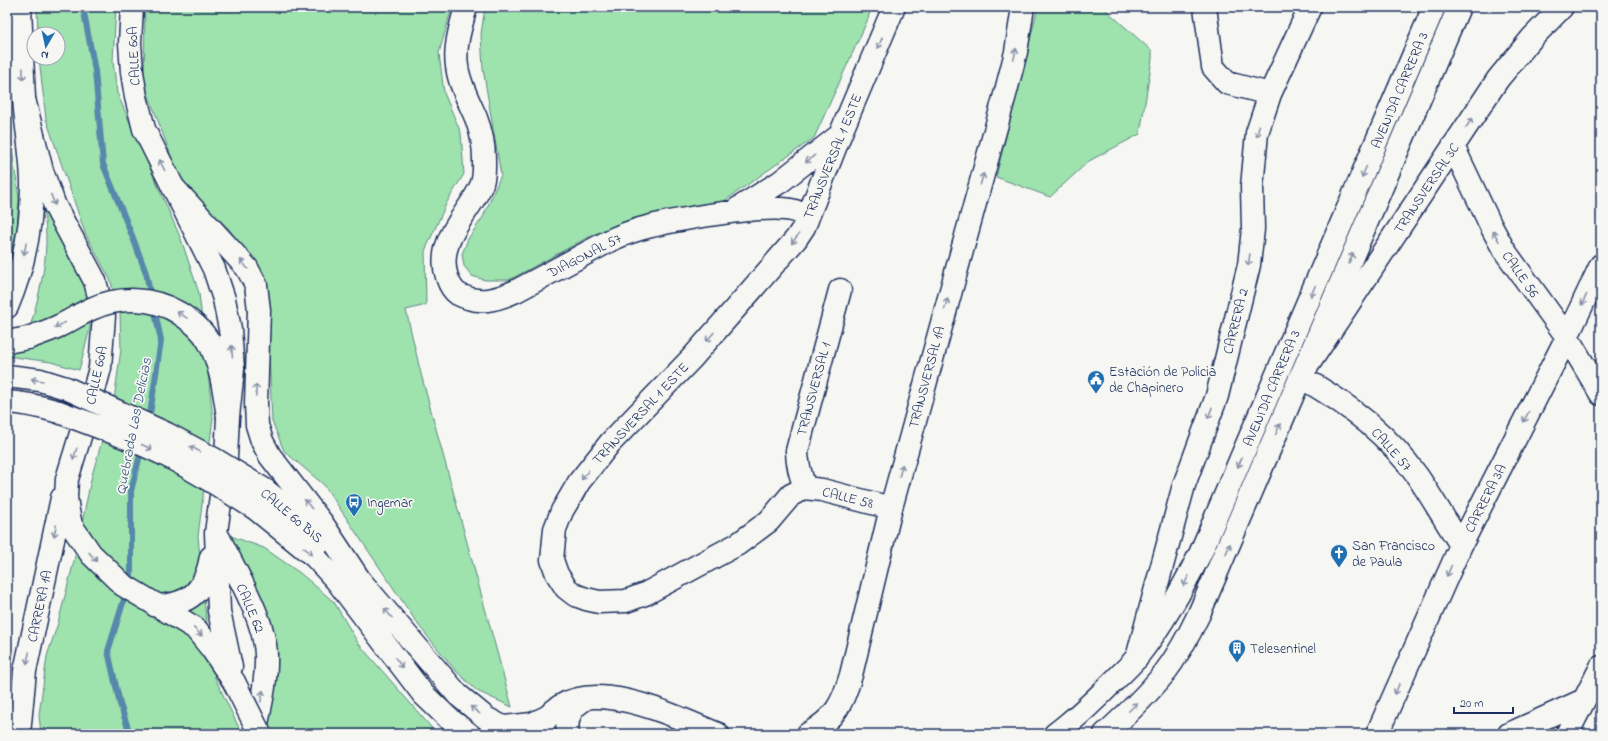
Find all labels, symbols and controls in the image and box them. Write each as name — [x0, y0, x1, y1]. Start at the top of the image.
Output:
north arrow — [26, 26, 66, 66]
street label: CALLE 60A — [122, 26, 147, 86]
street label: AVENIDA CARRERA 3 — [1366, 29, 1435, 152]
one-way arrow — [875, 37, 883, 49]
text: N — [40, 46, 50, 63]
one-way arrow — [1012, 48, 1020, 61]
one-way arrow — [19, 67, 27, 80]
street label: TRANSVERSAL 1 ESTE — [799, 91, 868, 223]
one-way arrow — [1465, 118, 1473, 129]
one-way arrow — [1254, 124, 1261, 137]
street label: TRANSVERSAL 3C — [1389, 139, 1466, 238]
one-way arrow — [804, 155, 815, 164]
one-way arrow — [158, 160, 165, 172]
one-way arrow — [1360, 165, 1367, 177]
one-way arrow — [979, 173, 986, 186]
one-way arrow — [49, 193, 57, 205]
street label: DIAGONAL 57 — [543, 229, 625, 284]
one-way arrow — [1492, 230, 1500, 242]
one-way arrow — [791, 234, 799, 245]
one-way arrow — [20, 242, 28, 255]
street label: CALLE 56 — [1496, 247, 1544, 303]
one-way arrow — [1245, 253, 1253, 266]
one-way arrow — [1348, 253, 1355, 265]
one-way arrow — [239, 258, 248, 269]
one-way arrow — [1309, 285, 1316, 297]
street label: CARRERA 2 — [1218, 286, 1255, 356]
one-way arrow — [1580, 294, 1587, 306]
one-way arrow — [943, 298, 950, 311]
one-way arrow — [177, 311, 188, 319]
one-way arrow — [55, 322, 67, 329]
street label: TRANSVERSAL 1A — [904, 324, 951, 431]
street label: AVENIDA CARRERA 3 — [1238, 327, 1307, 450]
one-way arrow — [705, 332, 714, 342]
street label: TRANSVERSAL 1 — [792, 340, 837, 439]
street label: CALLE 60A — [81, 344, 114, 407]
one-way arrow — [229, 345, 236, 358]
water label: Quebrada Las Delicias — [110, 356, 158, 496]
street label: TRANSVERSAL 1 ESTE — [588, 358, 694, 470]
place label: Estación de Policia de Chapinero — [1109, 362, 1216, 399]
public building icon: Estación de Policia de Chapinero — [1086, 369, 1106, 394]
one-way arrow — [31, 376, 44, 384]
one-way arrow — [252, 384, 260, 397]
one-way arrow — [1206, 407, 1214, 419]
one-way arrow — [1522, 410, 1529, 422]
street label: CALLE 57 — [1366, 423, 1416, 477]
one-way arrow — [1275, 424, 1282, 436]
one-way arrow — [141, 444, 153, 452]
one-way arrow — [189, 445, 201, 452]
one-way arrow — [70, 448, 78, 460]
one-way arrow — [1235, 456, 1243, 468]
street label: CARRERA 3A — [1460, 461, 1513, 537]
one-way arrow — [898, 464, 905, 477]
one-way arrow — [580, 469, 589, 480]
street label: CALLE 58 — [820, 482, 875, 515]
street label: CALLE 60 BIS — [255, 484, 327, 549]
bus stop icon: Ingemar — [344, 492, 364, 517]
place label: Ingemar — [367, 493, 413, 515]
one-way arrow — [303, 498, 312, 509]
one-way arrow — [51, 524, 58, 537]
place label: San Francisco de Paula — [1352, 536, 1435, 573]
church icon: San Francisco de Paula — [1329, 543, 1349, 568]
one-way arrow — [1224, 544, 1232, 556]
one-way arrow — [303, 547, 314, 555]
one-way arrow — [89, 551, 98, 562]
one-way arrow — [1445, 564, 1452, 576]
street label: CARRERA 1A — [23, 568, 58, 644]
one-way arrow — [1182, 575, 1190, 587]
street label: CALLE 62 — [230, 581, 269, 637]
one-way arrow — [384, 608, 393, 619]
one-way arrow — [193, 627, 203, 637]
building icon: Telesentinel — [1227, 638, 1247, 663]
place label: Telesentinel — [1250, 639, 1316, 660]
one-way arrow — [23, 651, 31, 664]
one-way arrow — [395, 657, 403, 668]
one-way arrow — [1392, 683, 1400, 695]
scale bar — [1454, 689, 1513, 715]
one-way arrow — [259, 690, 267, 703]
text: 20 m — [1460, 695, 1483, 713]
one-way arrow — [1128, 702, 1138, 712]
one-way arrow — [470, 705, 481, 714]

